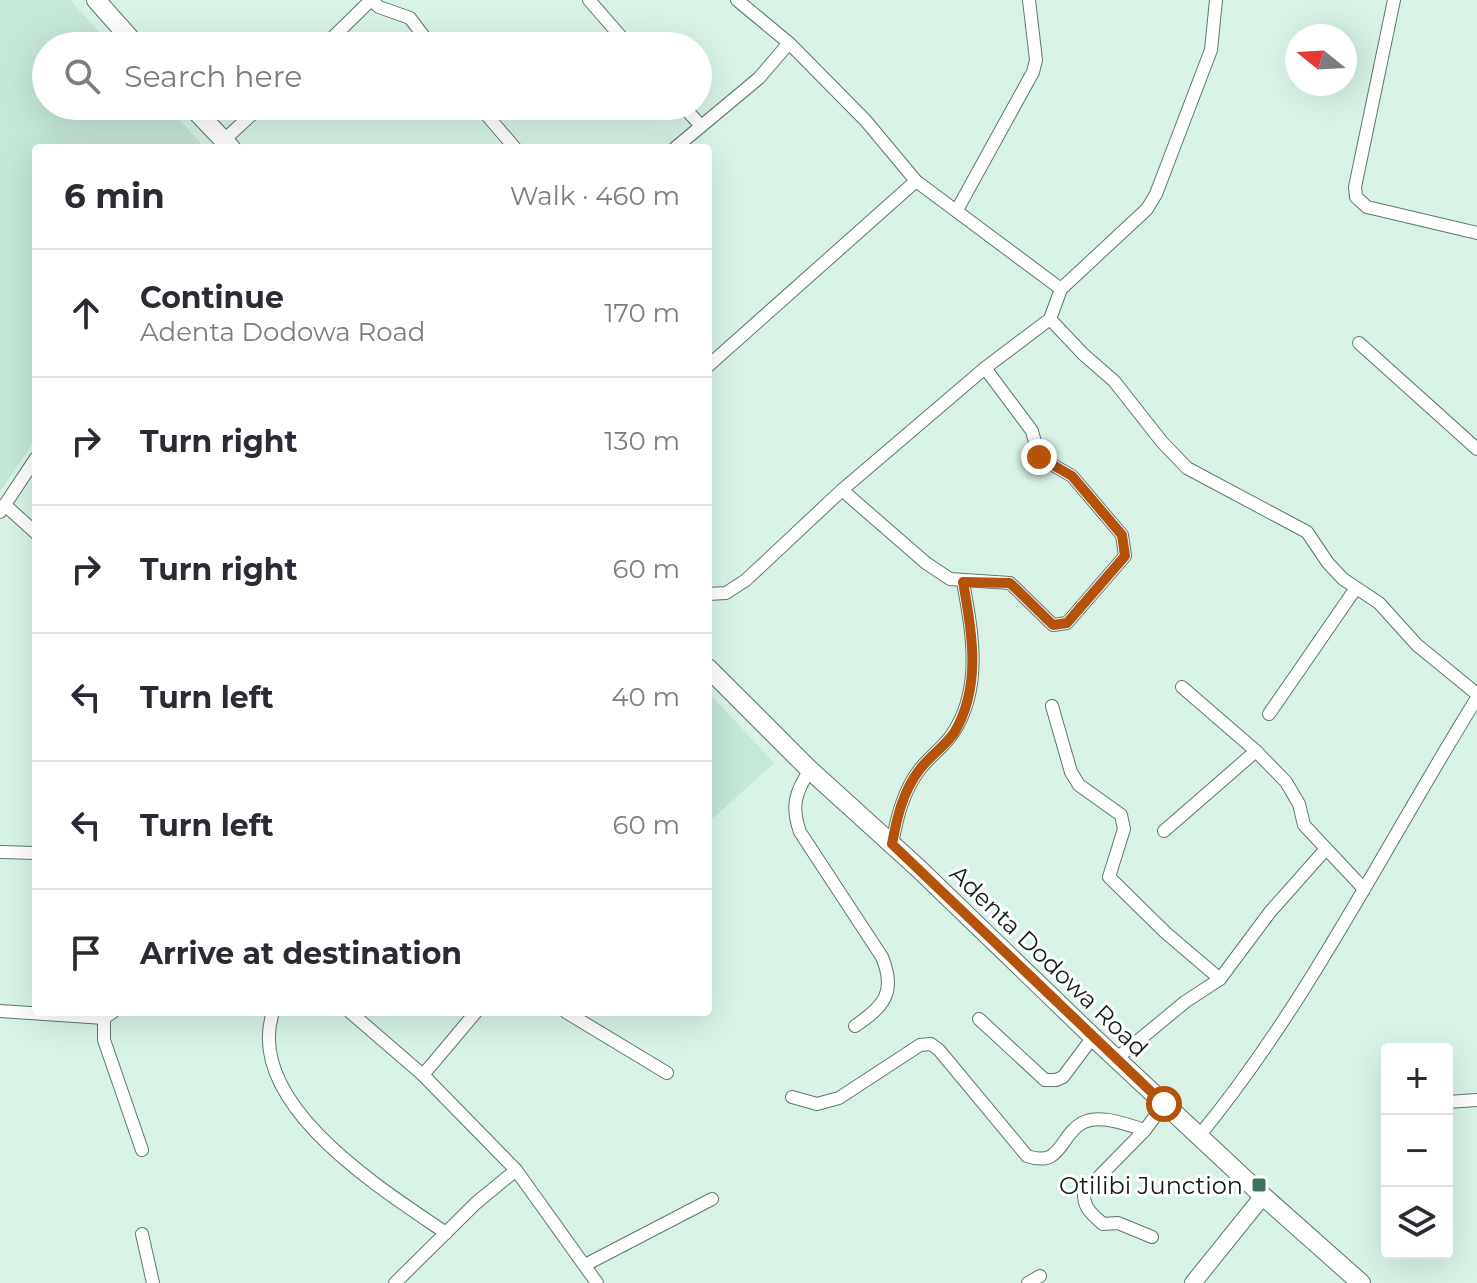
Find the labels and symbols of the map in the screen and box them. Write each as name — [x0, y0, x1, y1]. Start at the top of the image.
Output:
north arrow — [1285, 24, 1357, 96]
route end — [1021, 439, 1057, 475]
street label: Adenta Dodowa Road — [944, 859, 1154, 1063]
route start — [1146, 1086, 1182, 1122]
place label: Otilibi Junction — [1059, 1171, 1243, 1200]
marker: Otilibi Junction — [1250, 1176, 1268, 1194]

